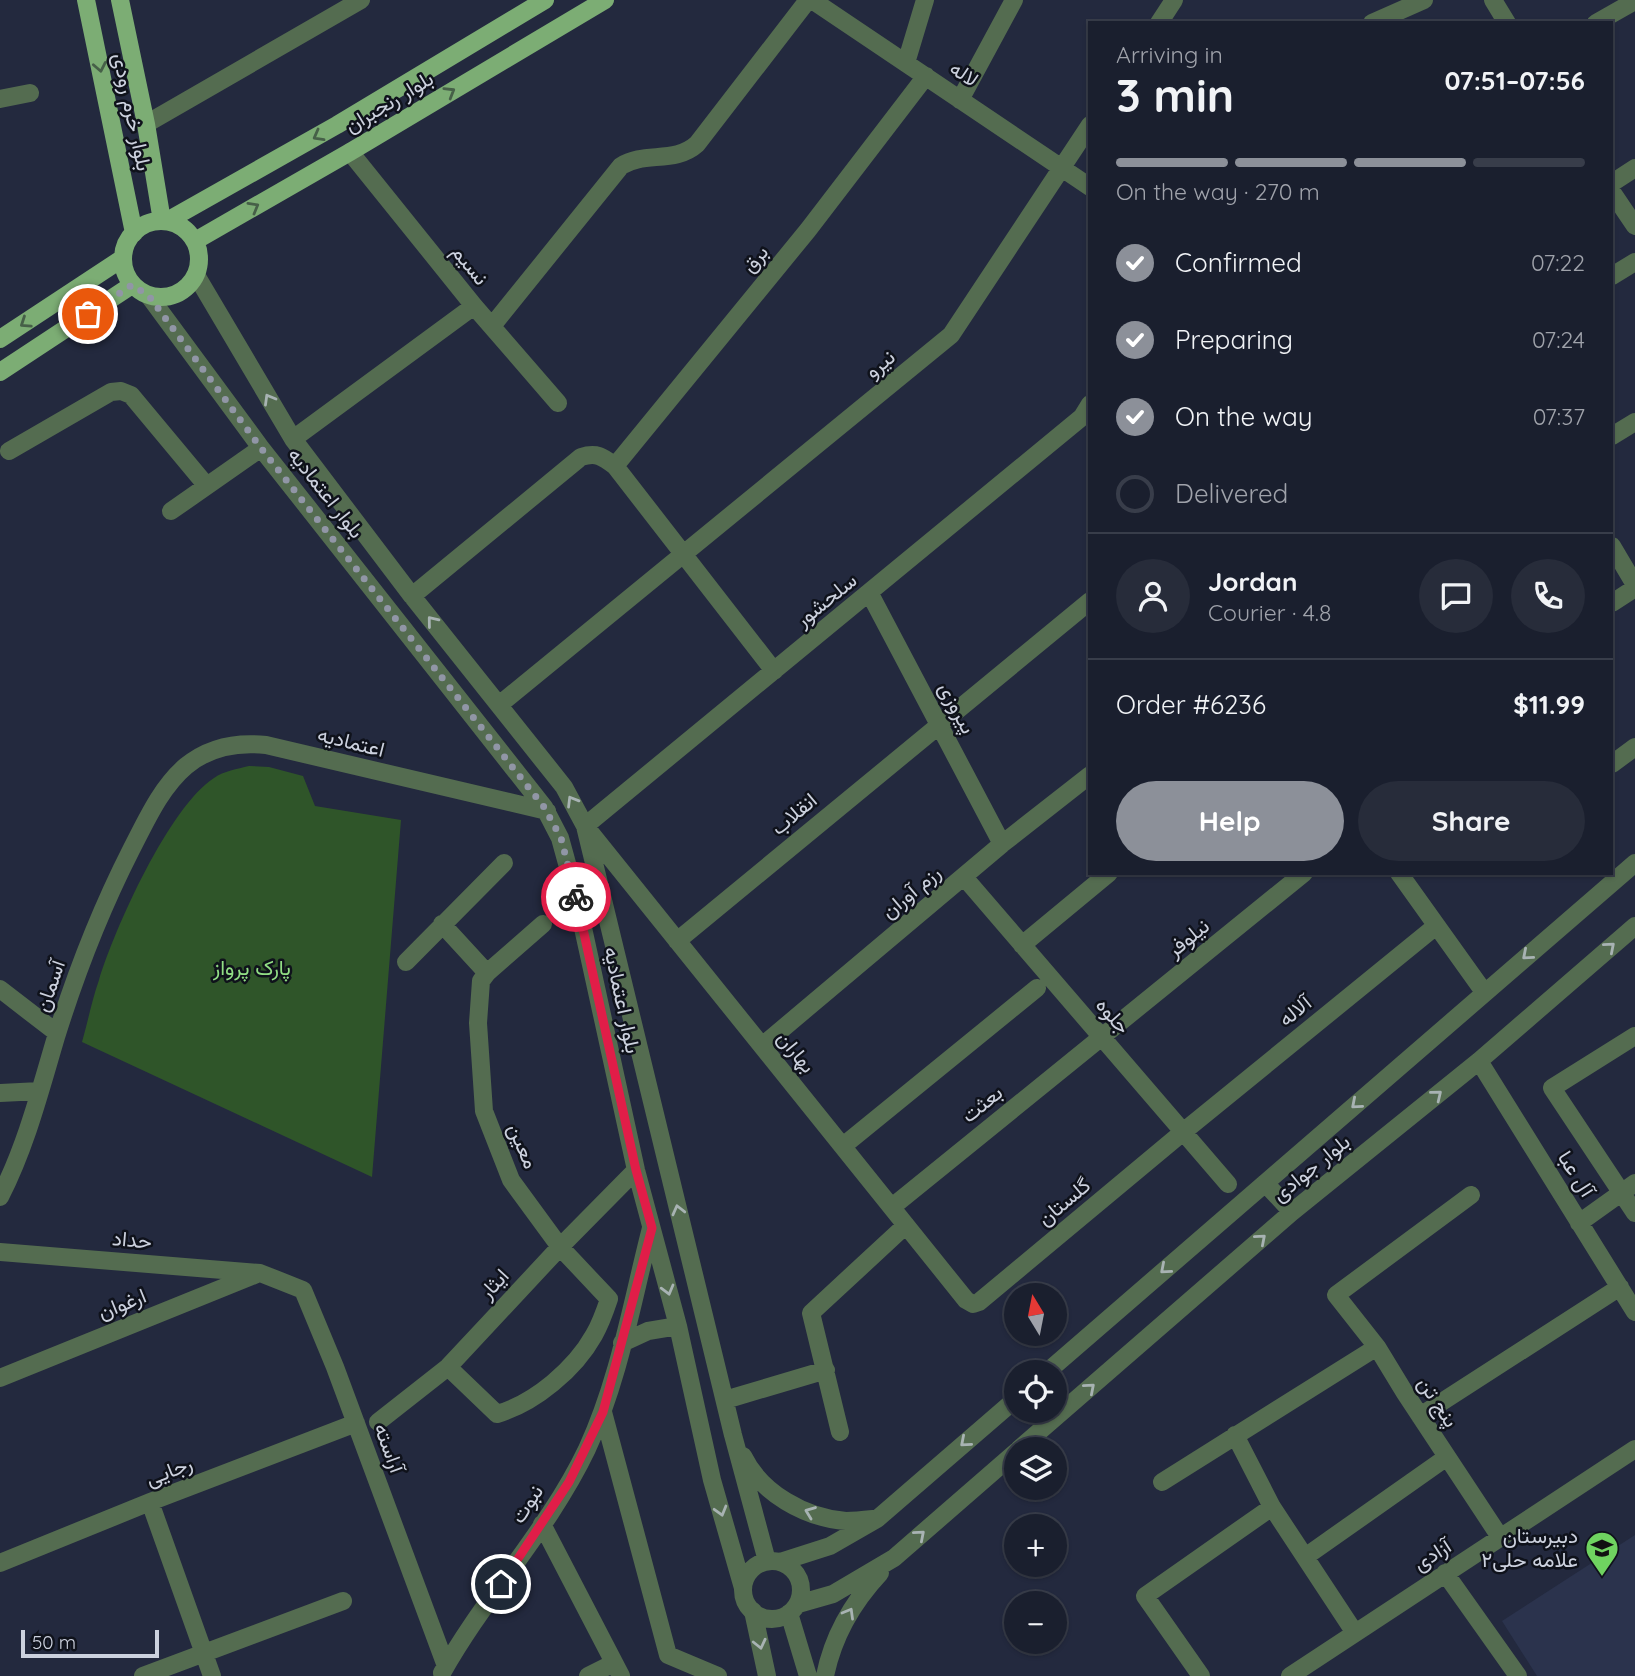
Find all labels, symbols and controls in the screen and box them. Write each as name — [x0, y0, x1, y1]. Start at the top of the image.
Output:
text: Arriving in — [1116, 40, 1223, 69]
street label: بلوار خرم رودی — [106, 50, 158, 174]
street label: لاله — [945, 54, 984, 92]
one-way arrow — [91, 61, 106, 73]
street label: بلوار رنجبران — [339, 64, 438, 139]
text: 07:51–07:56 — [1445, 64, 1585, 97]
text: 3 min — [1116, 66, 1234, 124]
one-way arrow — [442, 87, 455, 100]
one-way arrow — [313, 128, 326, 141]
text: On the way · 270 m — [1116, 177, 1320, 206]
one-way arrow — [247, 202, 259, 215]
street label: نسیم — [445, 239, 495, 291]
street label: برق — [735, 239, 774, 278]
icon: check — [1116, 244, 1154, 282]
text: Confirmed — [1175, 246, 1302, 279]
text: 07:22 — [1531, 248, 1585, 277]
pin — [58, 284, 118, 344]
icon: bag — [69, 295, 107, 333]
one-way arrow — [20, 315, 33, 327]
icon: check — [1116, 321, 1154, 359]
text: Preparing — [1175, 323, 1293, 356]
text: 07:24 — [1532, 325, 1585, 354]
street label: نیرو — [859, 343, 900, 384]
one-way arrow — [264, 393, 277, 406]
icon: check — [1116, 398, 1154, 436]
text: On the way — [1175, 400, 1313, 433]
text: 07:37 — [1533, 402, 1585, 431]
street label: بلوار اعتمادیه — [282, 442, 370, 544]
text: Delivered — [1175, 477, 1288, 510]
button: person — [1116, 559, 1190, 633]
button: chat — [1419, 559, 1493, 633]
button: phone — [1511, 559, 1585, 633]
text: Jordan — [1208, 565, 1297, 598]
street label: سلحشور — [789, 567, 862, 633]
text: Courier · 4.8 — [1208, 598, 1331, 627]
one-way arrow — [428, 617, 441, 629]
street label: پیروزی — [932, 677, 982, 739]
text: Order #6236 — [1116, 688, 1266, 721]
text: $11.99 — [1513, 688, 1585, 721]
street label: اعتمادیه — [315, 720, 388, 762]
button: Help — [1116, 781, 1344, 861]
button: Share — [1358, 781, 1585, 861]
street label: انقلاب — [765, 786, 822, 840]
one-way arrow — [567, 795, 580, 808]
street label: رزم آوران — [875, 859, 947, 925]
courier — [541, 862, 611, 932]
icon: bike — [557, 878, 595, 916]
street label: نیلوفر — [1160, 912, 1215, 964]
one-way arrow — [1602, 943, 1615, 955]
street label: بلوار اعتمادیه — [598, 944, 647, 1056]
one-way arrow — [1523, 947, 1536, 959]
street label: آسمان — [28, 954, 71, 1015]
park label: پارک پرواز — [212, 954, 291, 982]
street label: آلاله — [1273, 988, 1318, 1031]
street label: جلوه — [1090, 992, 1137, 1040]
street label: بهاران — [771, 1025, 822, 1078]
street label: بعثت — [956, 1079, 1007, 1128]
one-way arrow — [1430, 1090, 1442, 1103]
one-way arrow — [1351, 1096, 1364, 1108]
street label: معین — [503, 1119, 545, 1172]
street label: بلوار جوادی — [1266, 1128, 1355, 1207]
street label: آل عبا — [1553, 1146, 1602, 1203]
street label: گلستان — [1031, 1172, 1095, 1231]
one-way arrow — [672, 1204, 687, 1216]
street label: حداد — [111, 1224, 153, 1254]
one-way arrow — [1253, 1235, 1266, 1247]
one-way arrow — [1161, 1261, 1174, 1273]
street label: ایثار — [472, 1263, 514, 1305]
street label: ارغوان — [94, 1282, 150, 1325]
north arrow — [1004, 1283, 1068, 1346]
map controls — [1004, 1283, 1067, 1654]
one-way arrow — [660, 1284, 674, 1296]
button: locate — [1004, 1360, 1067, 1423]
street label: پنج تن — [1411, 1371, 1465, 1433]
one-way arrow — [1081, 1384, 1094, 1396]
street label: آراسته — [368, 1419, 412, 1478]
one-way arrow — [960, 1434, 973, 1446]
button: layers — [1004, 1437, 1067, 1500]
street label: رجایی — [142, 1449, 196, 1492]
street label: نبوت — [504, 1479, 549, 1528]
one-way arrow — [713, 1505, 728, 1517]
one-way arrow — [804, 1506, 816, 1520]
button: + — [1004, 1514, 1067, 1577]
place label: دبیرستان علامه حلی۲ — [1481, 1522, 1578, 1572]
school or university icon: دبیرستان علامه حلی۲ — [1583, 1529, 1621, 1578]
one-way arrow — [912, 1531, 925, 1543]
street label: آزادی — [1407, 1531, 1458, 1577]
pin — [471, 1554, 531, 1614]
icon: home — [482, 1565, 520, 1603]
button: − — [1004, 1591, 1067, 1654]
one-way arrow — [841, 1607, 854, 1620]
scale bar — [21, 1627, 159, 1659]
text: 50 m — [32, 1630, 76, 1654]
one-way arrow — [752, 1638, 767, 1650]

